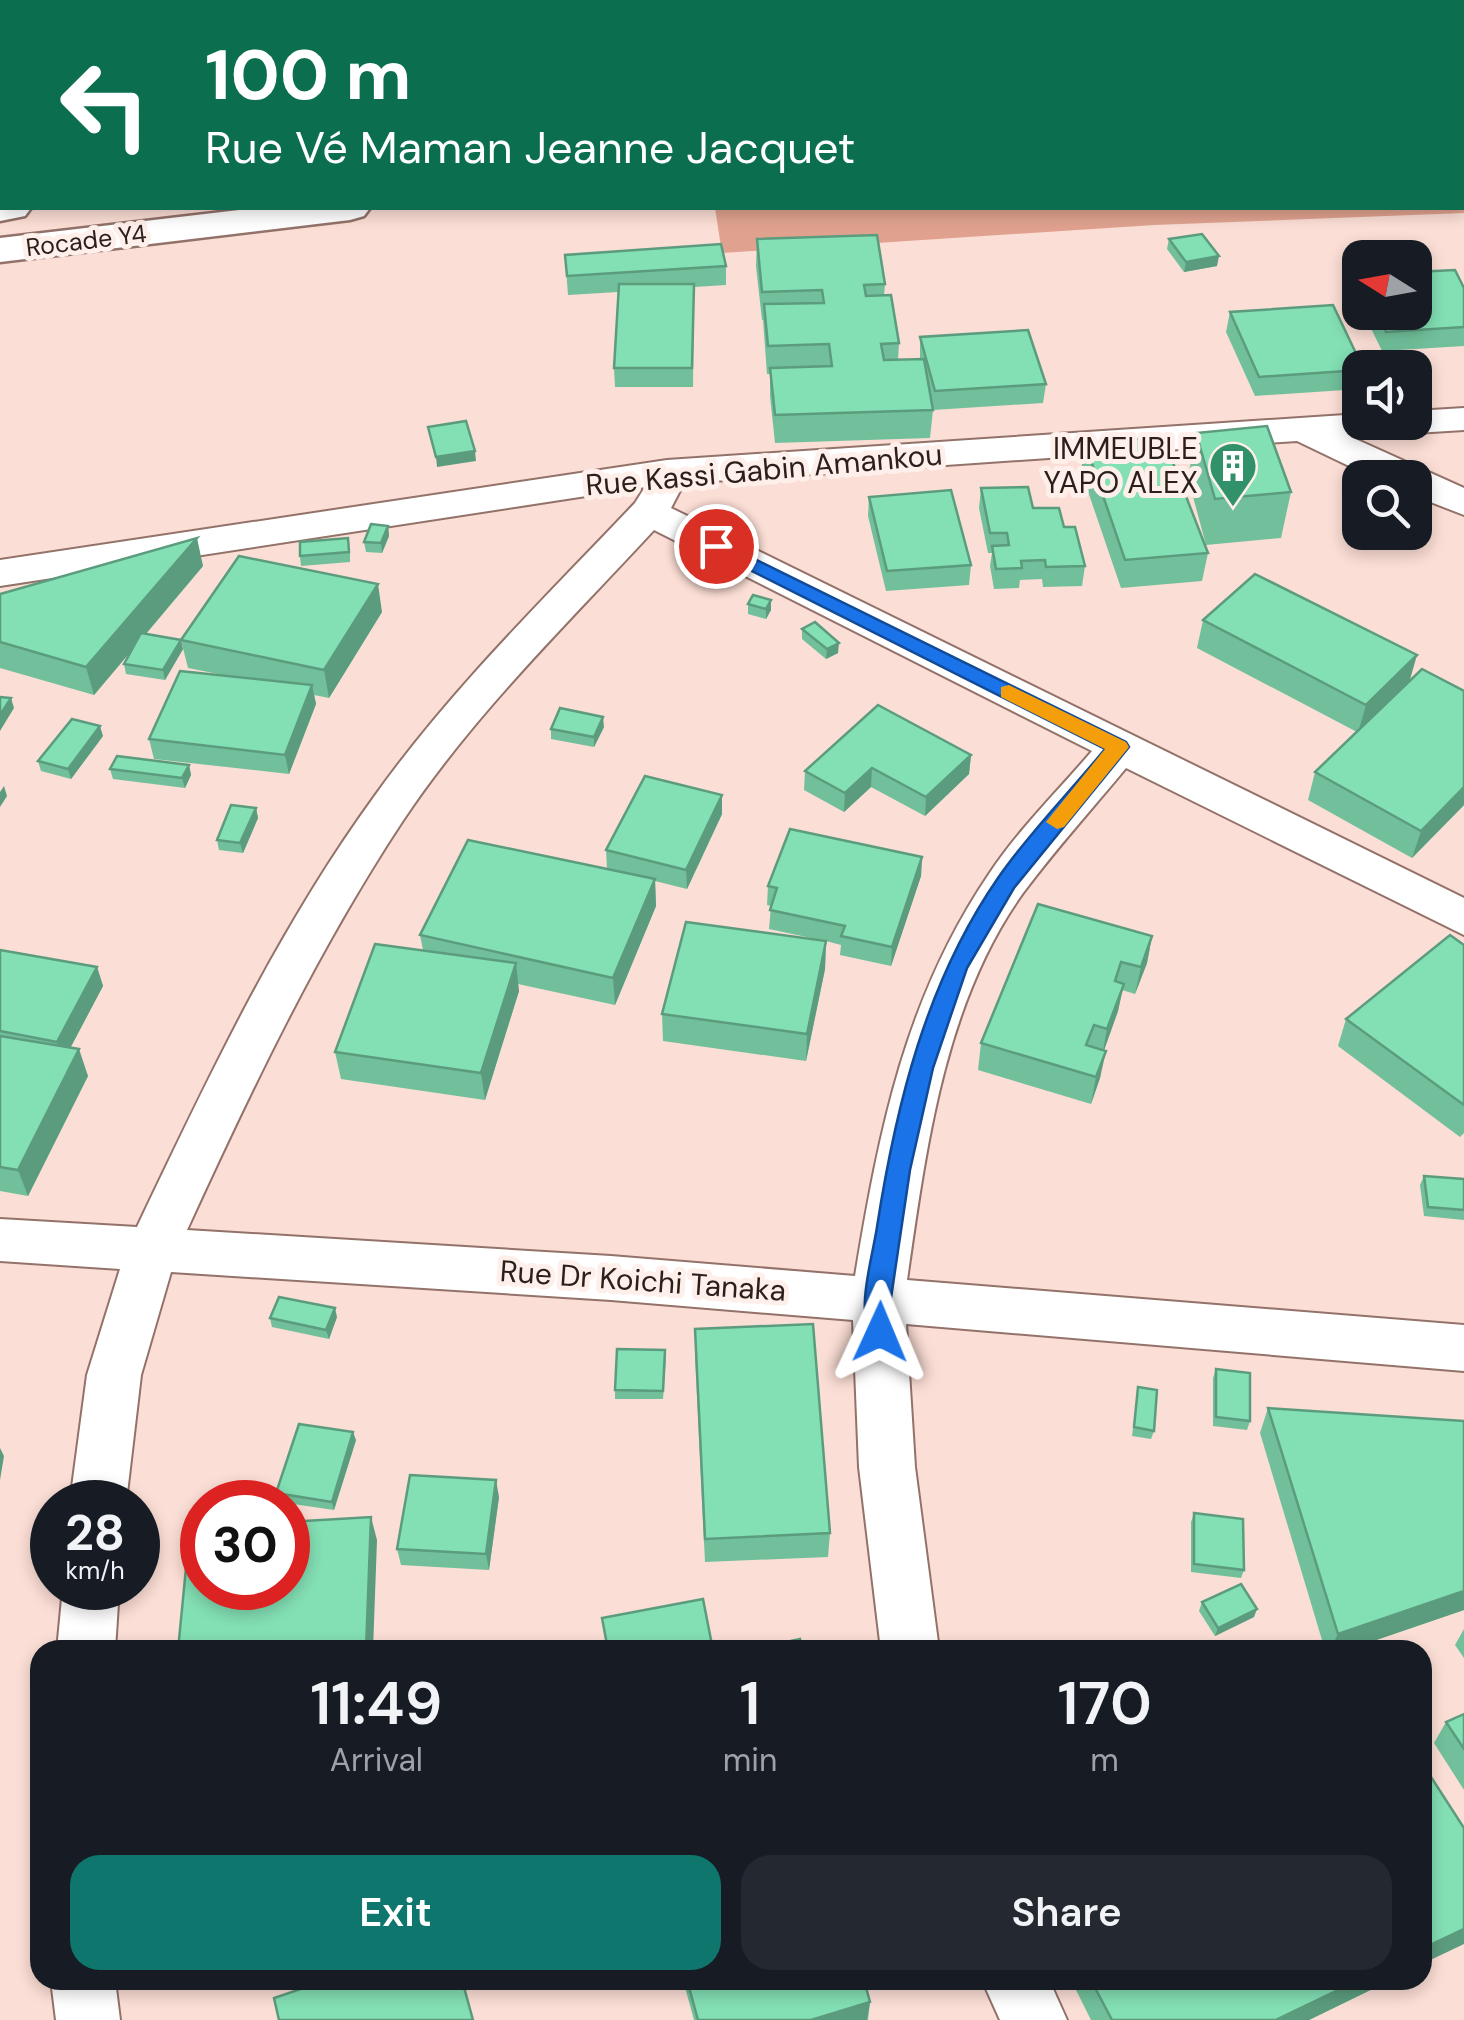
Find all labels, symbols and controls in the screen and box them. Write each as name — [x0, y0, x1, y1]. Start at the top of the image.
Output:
text: 100 m — [205, 30, 411, 121]
icon: left — [40, 40, 170, 170]
text: Rue Vé Maman Jeanne Jacquet — [205, 118, 855, 177]
street label: Rocade Y4 — [24, 217, 148, 264]
north arrow — [1342, 240, 1432, 330]
map controls — [1342, 240, 1432, 550]
button: sound — [1342, 350, 1432, 440]
place label: IMMEUBLE YAPO ALEX — [1044, 429, 1198, 502]
street label: Rue Kassi Gabin Amankou — [584, 434, 944, 505]
building icon: IMMEUBLE YAPO ALEX — [1207, 440, 1259, 508]
button: search — [1342, 460, 1432, 550]
pin — [674, 504, 759, 589]
icon: arrive — [689, 519, 744, 574]
street label: Rue Dr Koichi Tanaka — [499, 1251, 787, 1310]
position arrow — [828, 1280, 932, 1384]
speed limit sign: 30 — [180, 1480, 310, 1610]
text: 28 — [65, 1500, 125, 1566]
text: km/h — [65, 1554, 125, 1587]
text: 11:49 — [310, 1664, 443, 1743]
text: 1 — [740, 1664, 760, 1743]
text: 170 — [1057, 1664, 1152, 1743]
text: Arrival — [330, 1739, 423, 1781]
text: min — [723, 1739, 777, 1781]
text: m — [1090, 1739, 1119, 1781]
button: Exit — [70, 1855, 721, 1970]
button: Share — [741, 1855, 1392, 1970]

